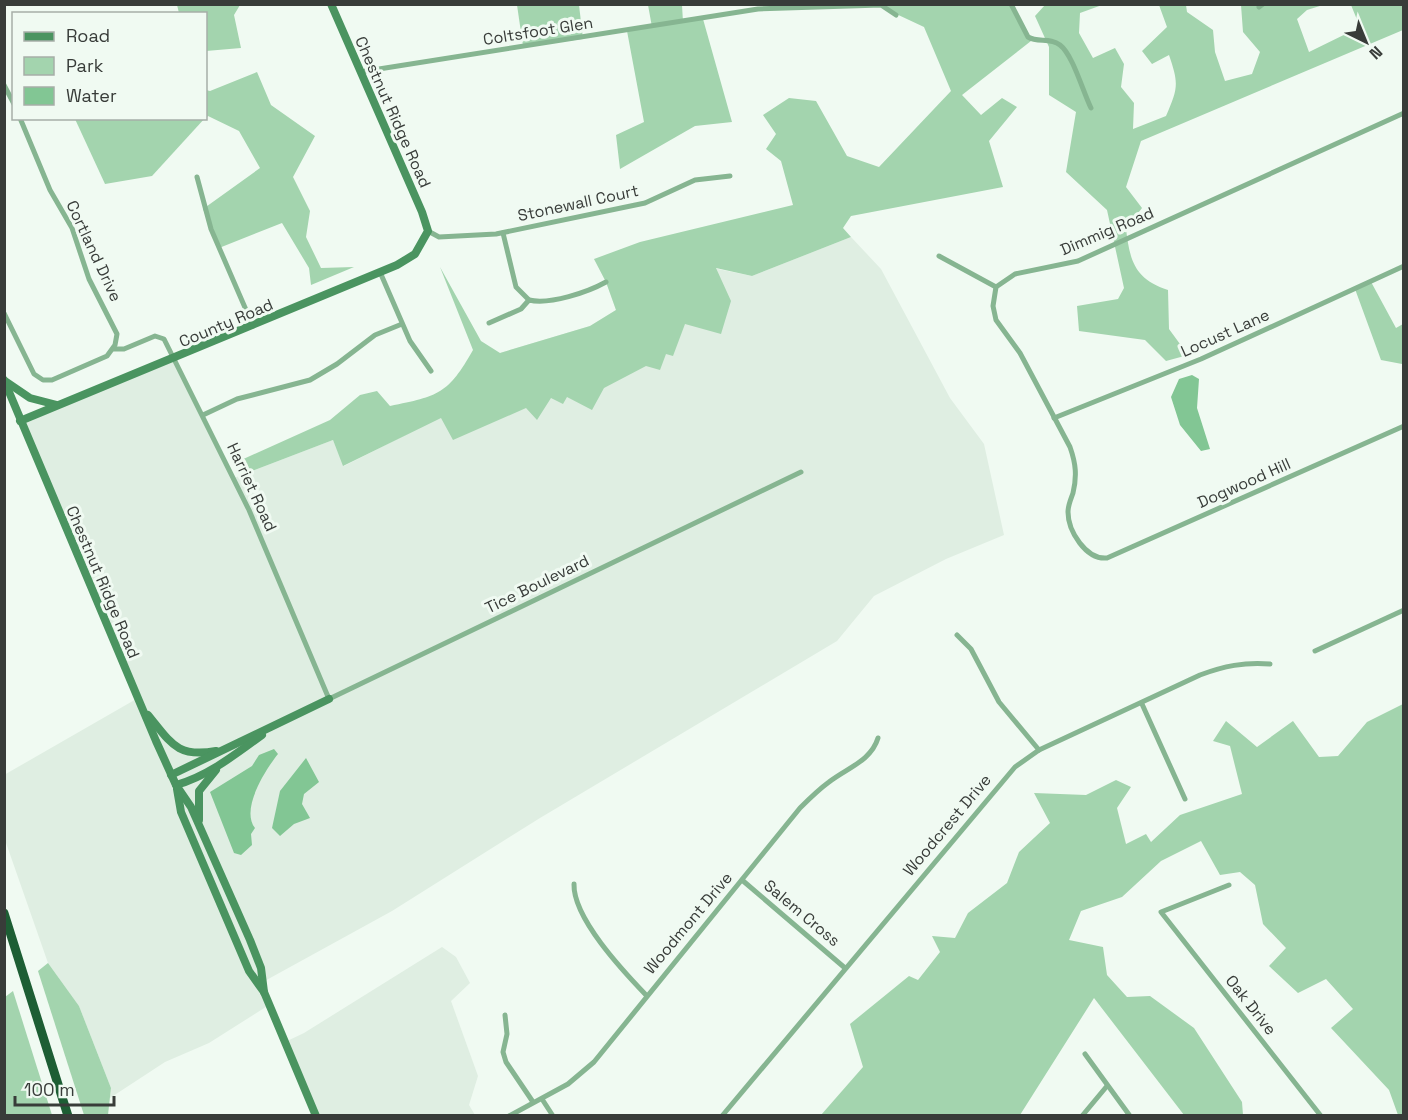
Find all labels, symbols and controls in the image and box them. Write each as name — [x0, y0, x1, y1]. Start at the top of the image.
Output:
legend — [12, 12, 207, 120]
street label: Coltsfoot Glen — [482, 12, 594, 50]
north arrow — [1336, 12, 1396, 72]
text: Road — [66, 24, 110, 47]
street label: Chestnut Ridge Road — [350, 33, 436, 191]
text: N — [1365, 41, 1387, 64]
text: Park — [66, 54, 104, 77]
text: Water — [66, 84, 117, 107]
street label: Stonewall Court — [516, 180, 640, 226]
street label: Cortland Drive — [61, 197, 127, 305]
street label: Dimmig Road — [1057, 202, 1157, 260]
street label: County Road — [176, 294, 276, 352]
street label: Locust Lane — [1177, 304, 1273, 362]
street label: Harriet Road — [222, 439, 282, 535]
street label: Dogwood Hill — [1194, 453, 1294, 513]
street label: Chestnut Ridge Road — [61, 503, 145, 661]
street label: Tice Boulevard — [481, 550, 593, 618]
street label: Woodcrest Drive — [898, 770, 996, 880]
street label: Woodmont Drive — [639, 868, 737, 978]
street label: Salem Cross — [760, 875, 844, 951]
street label: Oak Drive — [1221, 971, 1281, 1039]
scale bar — [15, 1069, 114, 1107]
text: 100 m — [24, 1078, 75, 1101]

